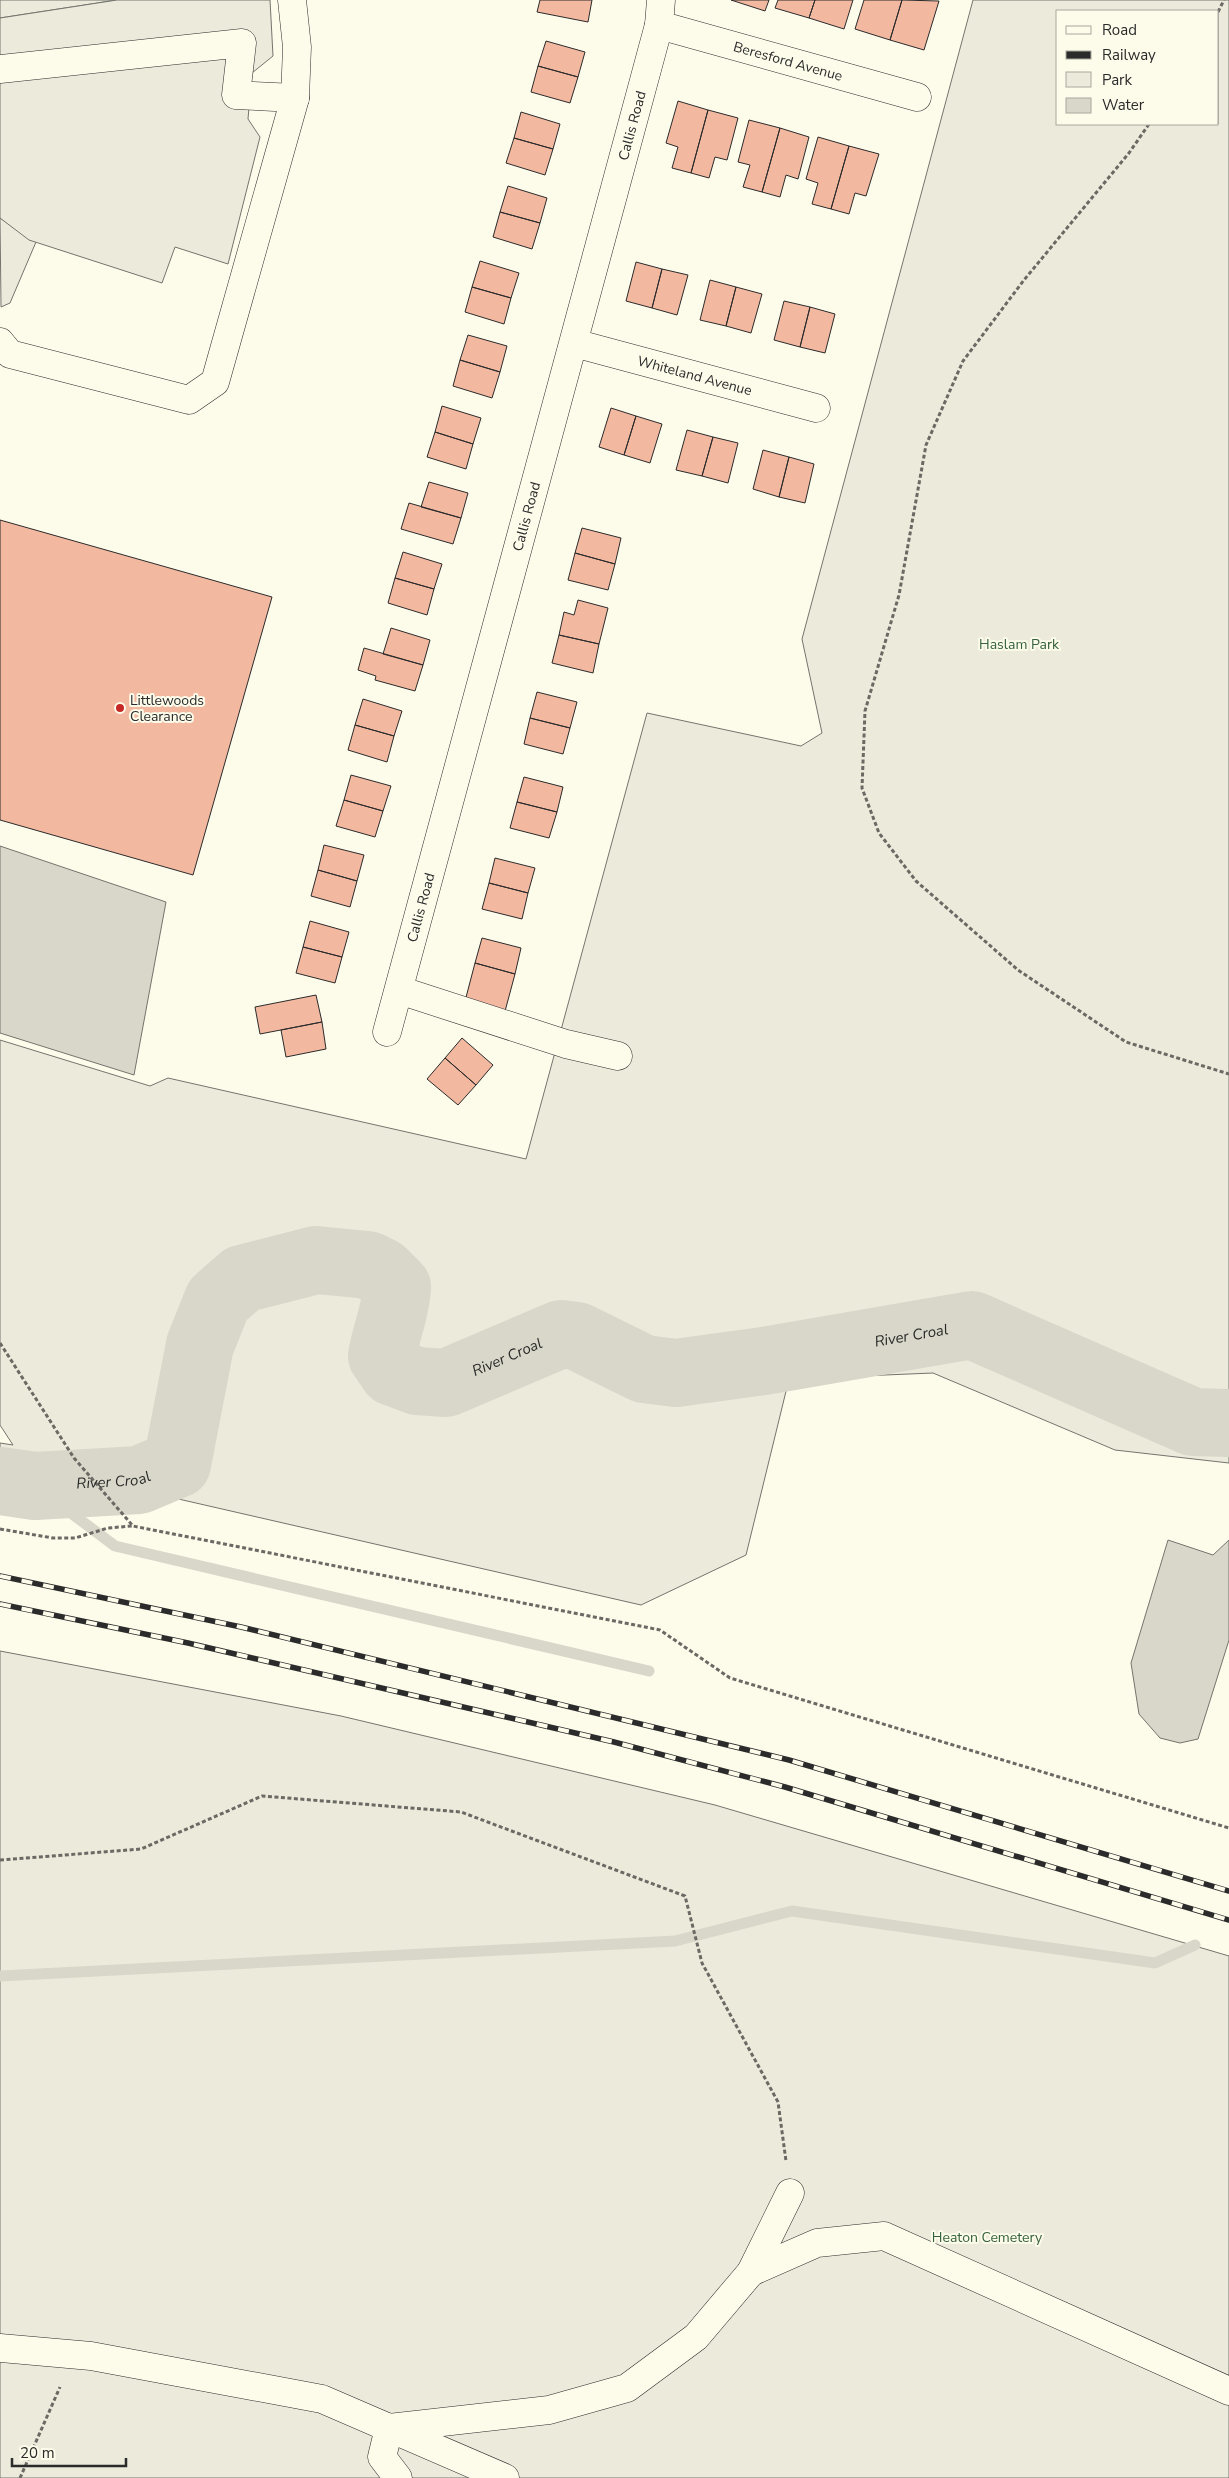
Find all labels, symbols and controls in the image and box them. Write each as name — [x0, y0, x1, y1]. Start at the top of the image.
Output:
legend — [1056, 10, 1219, 125]
text: Road — [1102, 20, 1137, 40]
street label: Beresford Avenue — [731, 37, 845, 86]
text: Railway — [1102, 45, 1156, 65]
text: Park — [1102, 70, 1132, 90]
street label: Callis Road — [614, 89, 651, 162]
text: Water — [1102, 95, 1145, 115]
street label: Whiteland Avenue — [635, 351, 754, 400]
street label: Callis Road — [508, 480, 545, 553]
park label: Haslam Park — [979, 635, 1060, 654]
place label: Littlewoods Clearance — [130, 691, 204, 726]
marker: Littlewoods Clearance — [114, 702, 126, 714]
street label: Callis Road — [403, 871, 440, 944]
water label: River Croal — [873, 1319, 950, 1352]
water label: River Croal — [469, 1333, 545, 1381]
water label: River Croal — [76, 1466, 154, 1494]
park label: Heaton Cemetery — [932, 2228, 1043, 2247]
scale bar — [12, 2436, 126, 2468]
text: 20 m — [20, 2443, 55, 2463]

